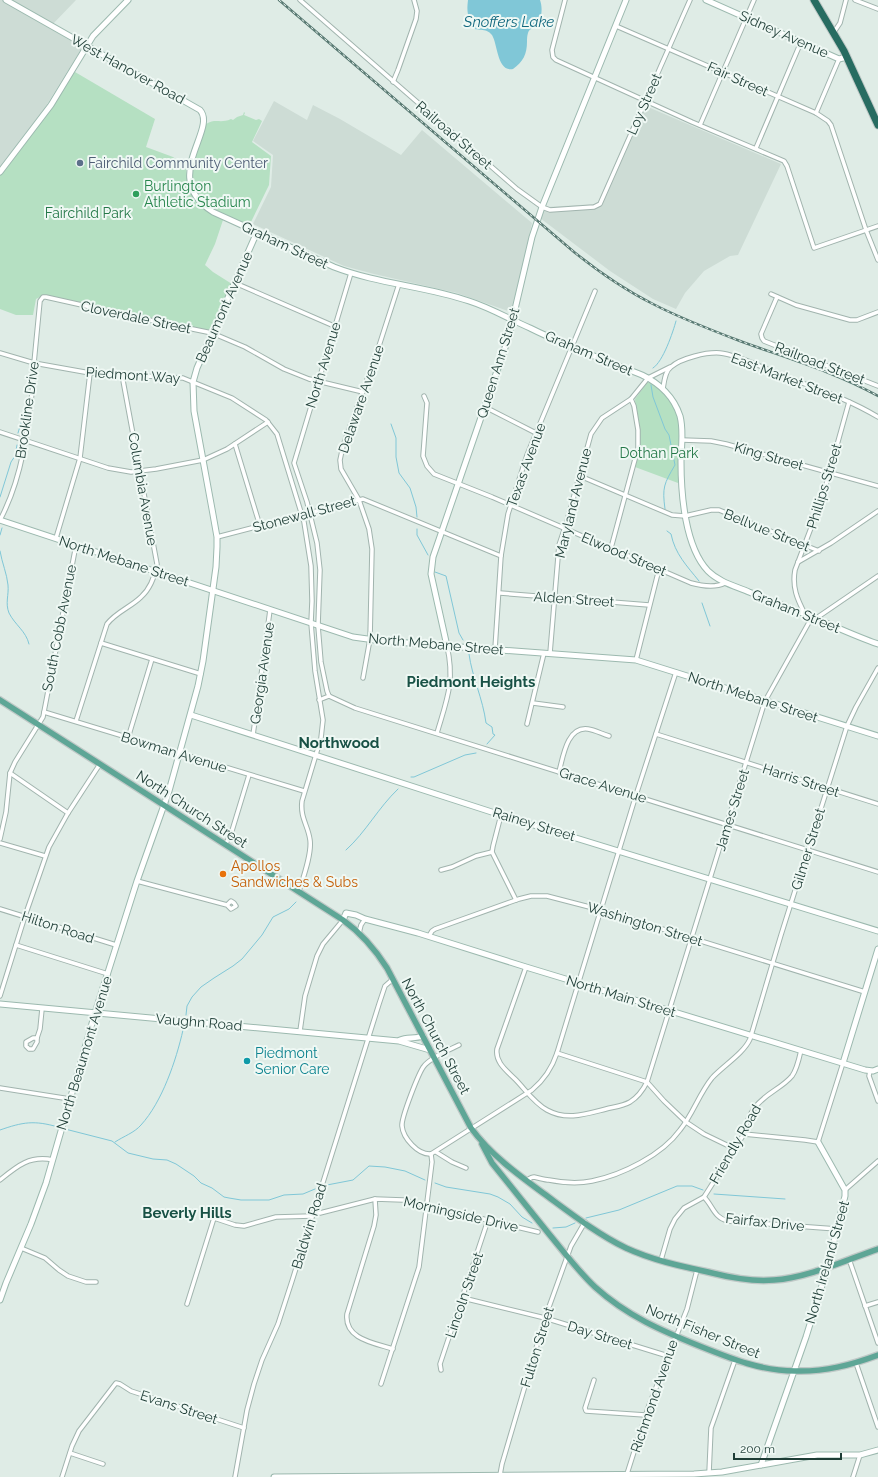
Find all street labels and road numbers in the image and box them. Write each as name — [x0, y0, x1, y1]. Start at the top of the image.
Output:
street label: Sidney Avenue — [737, 7, 831, 61]
street label: West Hanover Road — [68, 31, 188, 107]
street label: Fair Street — [705, 58, 771, 100]
street label: Loy Street — [623, 70, 665, 137]
street label: Railroad Street — [413, 98, 495, 172]
street label: Graham Street — [239, 218, 331, 272]
street label: Beaumont Avenue — [192, 249, 256, 365]
street label: Cloverdale Street — [79, 297, 193, 337]
street label: Queen Ann Street — [474, 306, 523, 420]
street label: North Avenue — [302, 320, 344, 410]
street label: Graham Street — [543, 327, 635, 379]
street label: Railroad Street — [773, 338, 868, 388]
street label: Delaware Avenue — [335, 343, 387, 455]
street label: East Market Street — [729, 349, 845, 407]
street label: Brookline Drive — [12, 360, 42, 460]
street label: Piedmont Way — [85, 364, 181, 386]
street label: Texas Avenue — [503, 421, 549, 509]
street label: Columbia Avenue — [125, 431, 161, 547]
street label: King Street — [733, 438, 806, 474]
street label: Phillips Street — [803, 441, 845, 531]
street label: Maryland Avenue — [552, 446, 594, 560]
street label: Stonewall Street — [251, 492, 357, 535]
street label: Bellvue Street — [722, 505, 813, 555]
street label: Elwood Street — [579, 529, 669, 579]
street label: North Mebane Street — [57, 532, 191, 590]
street label: South Cobb Avenue — [39, 563, 79, 693]
street label: Graham Street — [750, 586, 843, 636]
street label: Alden Street — [533, 588, 615, 610]
street label: Georgia Avenue — [247, 621, 277, 725]
street label: North Mebane Street — [368, 630, 505, 658]
street label: North Mebane Street — [686, 668, 820, 726]
street label: Bowman Avenue — [119, 728, 229, 776]
street label: Harris Street — [761, 760, 842, 800]
street label: Grace Avenue — [557, 764, 649, 806]
street label: North Church Street — [133, 767, 251, 851]
street label: James Street — [712, 767, 752, 853]
street label: Rainey Street — [491, 804, 578, 844]
street label: Gilmer Street — [788, 806, 828, 892]
street label: Washington Street — [585, 899, 705, 949]
street label: Hilton Road — [20, 908, 96, 946]
street label: North Main Street — [564, 972, 678, 1020]
street label: North Beaumont Avenue — [53, 974, 115, 1132]
street label: North Church Street — [399, 975, 474, 1097]
street label: Vaughn Road — [155, 1010, 243, 1034]
street label: Friendly Road — [706, 1102, 764, 1186]
street label: Baldwin Road — [288, 1181, 330, 1271]
street label: Morningside Drive — [402, 1193, 520, 1235]
street label: North Ireland Street — [802, 1198, 852, 1325]
street label: Fairfax Drive — [725, 1210, 805, 1234]
street label: Lincoln Street — [442, 1250, 486, 1340]
street label: North Fisher Street — [644, 1301, 763, 1361]
street label: Fulton Street — [517, 1305, 557, 1389]
street label: Day Street — [566, 1318, 635, 1353]
street label: Richmond Avenue — [627, 1337, 681, 1455]
street label: Evans Street — [138, 1387, 220, 1427]

